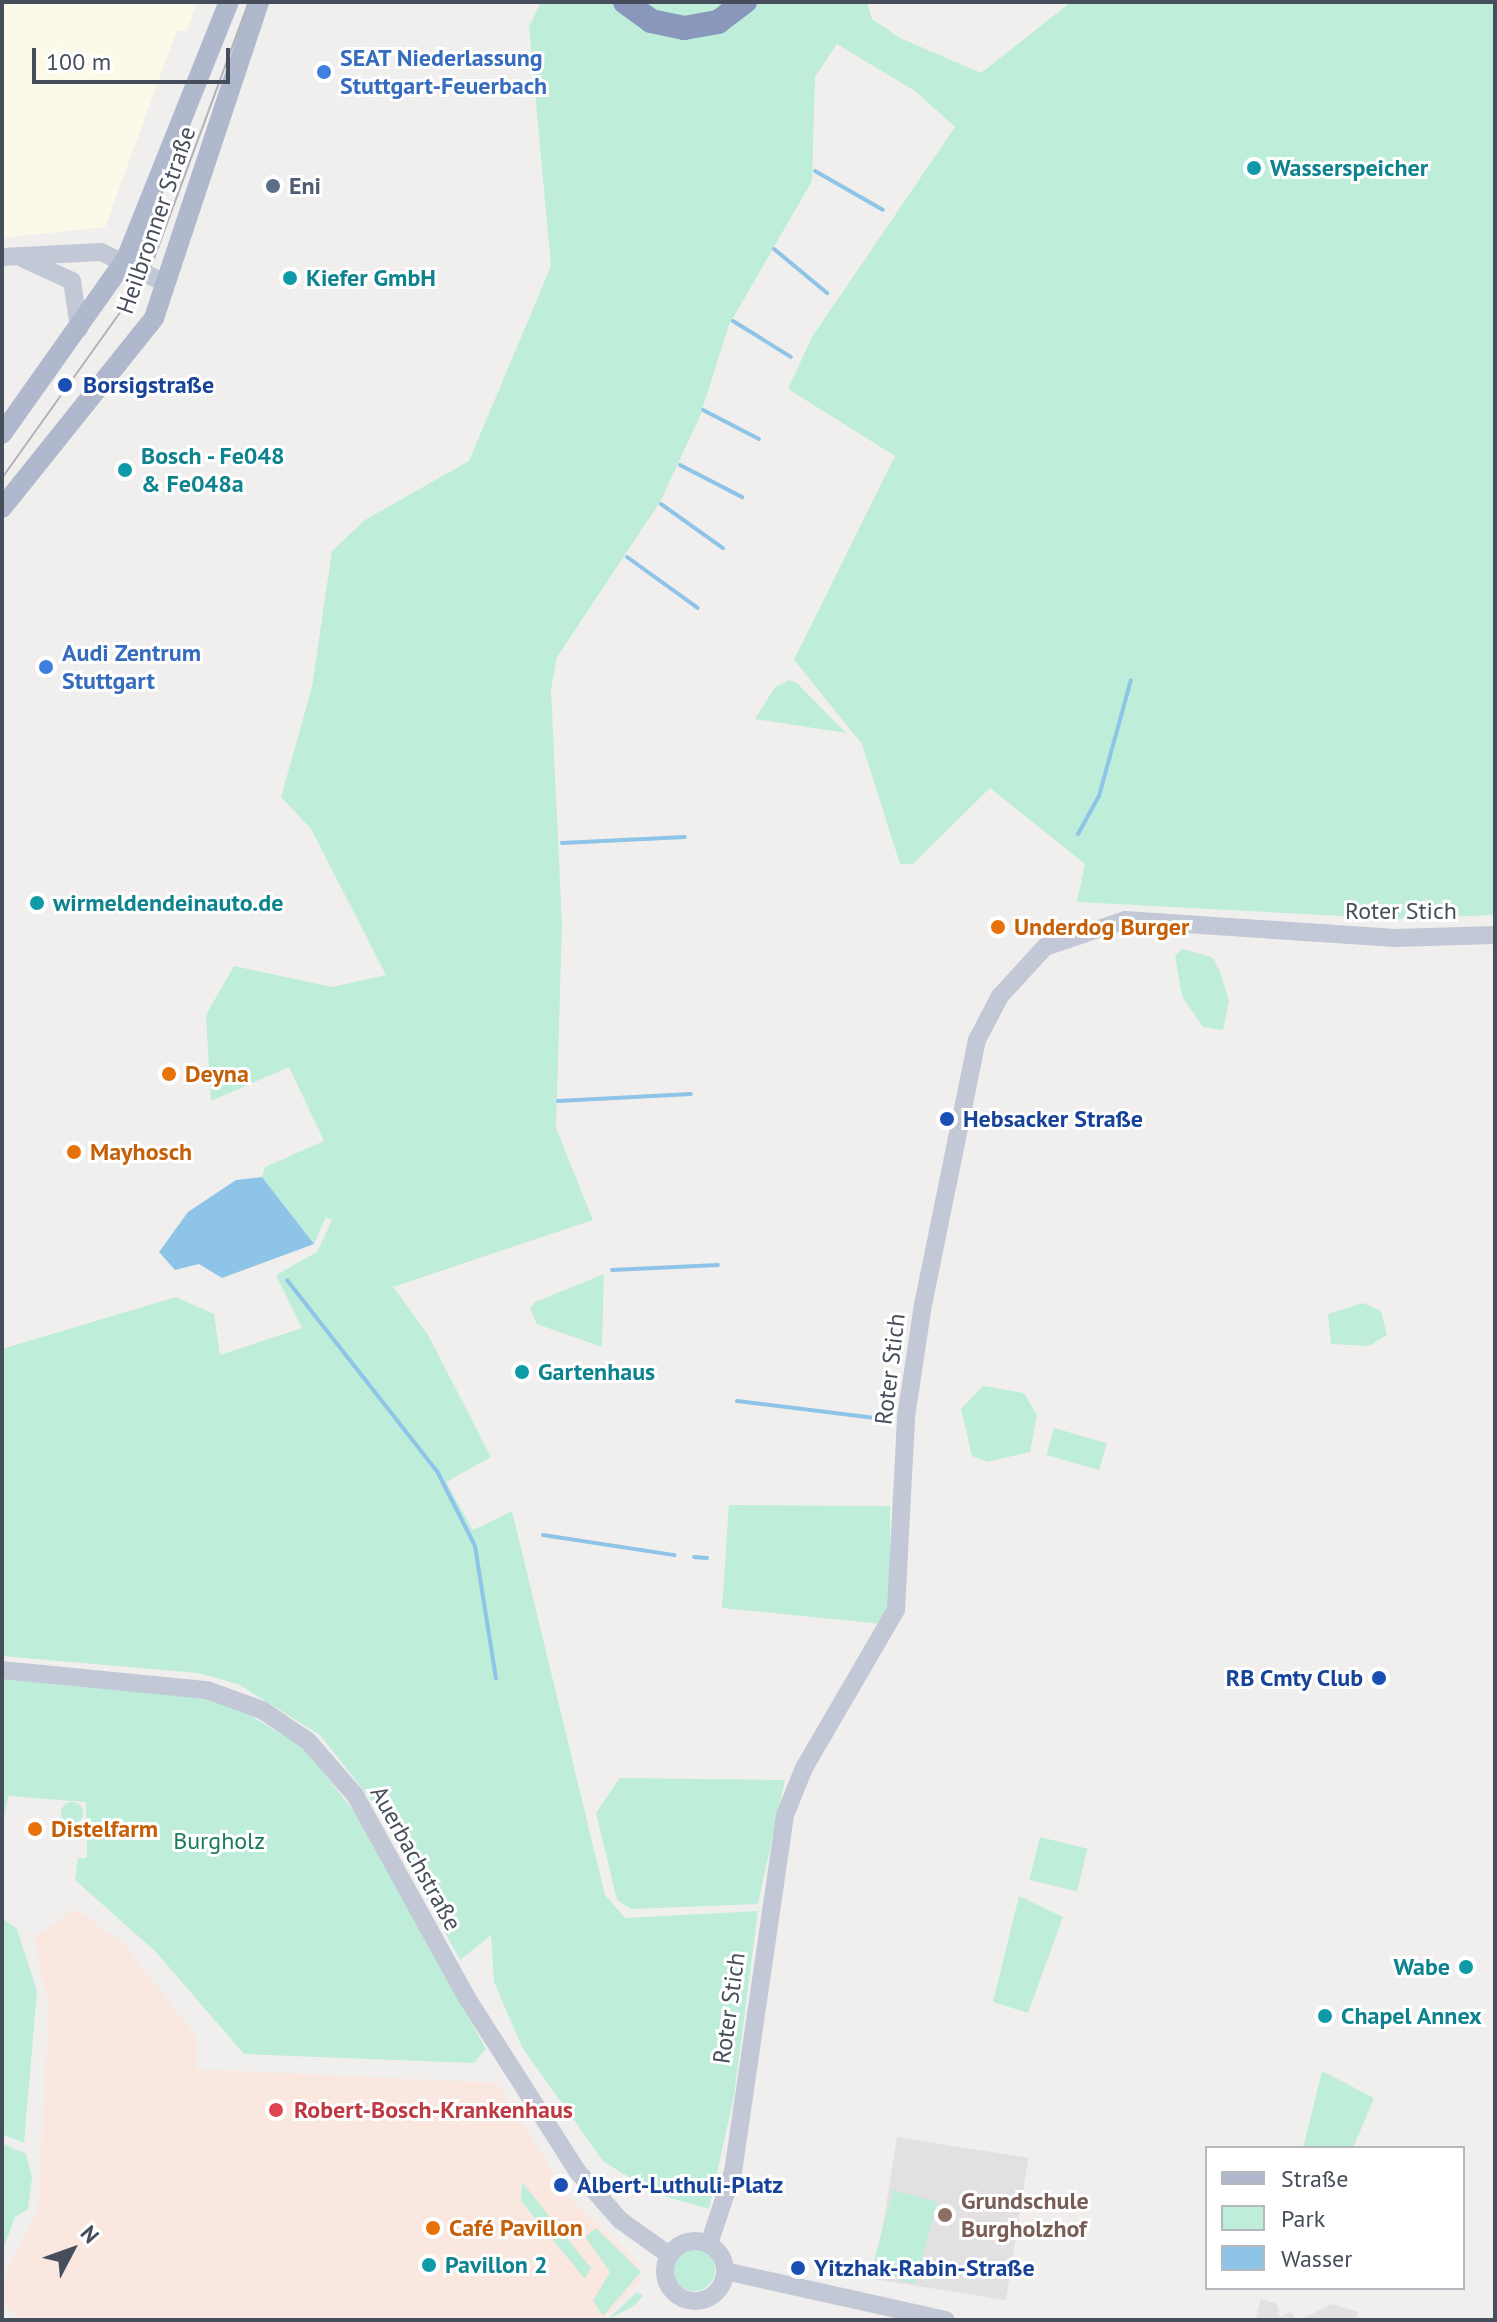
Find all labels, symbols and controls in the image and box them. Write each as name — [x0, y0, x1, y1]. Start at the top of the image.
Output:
scale bar — [36, 32, 234, 82]
place label: SEAT Niederlassung Stuttgart-Feuerbach — [340, 44, 547, 100]
text: 100 m — [46, 46, 111, 77]
marker: SEAT Niederlassung Stuttgart-Feuerbach — [315, 63, 333, 81]
street label: Heilbronner Straße — [110, 123, 202, 317]
place label: Wasserspeicher — [1270, 154, 1428, 182]
marker: Wasserspeicher — [1245, 159, 1263, 177]
place label: Eni — [289, 172, 321, 200]
marker: Eni — [264, 177, 282, 195]
place label: Kiefer GmbH — [306, 264, 436, 292]
marker: Kiefer GmbH — [281, 269, 299, 287]
place label: Borsigstraße — [83, 371, 214, 399]
marker: Borsigstraße — [54, 374, 76, 396]
place label: Bosch - Fe048 & Fe048a — [141, 442, 288, 498]
marker: Bosch - Fe048 & Fe048a — [116, 461, 134, 479]
place label: Audi Zentrum Stuttgart — [62, 639, 201, 695]
marker: Audi Zentrum Stuttgart — [37, 658, 55, 676]
place label: wirmeldendeinauto.de — [53, 889, 283, 917]
marker: wirmeldendeinauto.de — [28, 894, 46, 912]
street label: Roter Stich — [1345, 897, 1457, 925]
place label: Underdog Burger — [1014, 913, 1189, 941]
marker: Underdog Burger — [989, 918, 1007, 936]
place label: Deyna — [185, 1060, 249, 1088]
marker: Deyna — [160, 1065, 178, 1083]
place label: Hebsacker Straße — [963, 1105, 1143, 1133]
marker: Hebsacker Straße — [938, 1110, 956, 1128]
place label: Mayhosch — [90, 1138, 192, 1166]
marker: Mayhosch — [65, 1143, 83, 1161]
street label: Roter Stich — [869, 1312, 911, 1426]
place label: Gartenhaus — [538, 1358, 655, 1386]
marker: Gartenhaus — [513, 1363, 531, 1381]
place label: RB Cmty Club — [1224, 1664, 1363, 1692]
marker: RB Cmty Club — [1370, 1669, 1388, 1687]
street label: Auerbachstraße — [364, 1781, 468, 1935]
place label: Distelfarm — [51, 1815, 158, 1843]
marker: Distelfarm — [26, 1820, 44, 1838]
park label: Burgholz — [173, 1827, 265, 1855]
street label: Roter Stich — [707, 1951, 751, 2065]
place label: Wabe — [1394, 1953, 1450, 1981]
marker: Wabe — [1457, 1958, 1475, 1976]
place label: Chapel Annex — [1341, 2002, 1483, 2030]
marker: Chapel Annex — [1316, 2007, 1334, 2025]
place label: Robert-Bosch-Krankenhaus — [294, 2096, 573, 2124]
marker: Robert-Bosch-Krankenhaus — [265, 2099, 287, 2121]
legend — [1205, 2146, 1465, 2290]
text: Straße — [1281, 2163, 1348, 2194]
place label: Albert-Luthuli-Platz — [577, 2171, 783, 2199]
marker: Albert-Luthuli-Platz — [552, 2176, 570, 2194]
place label: Grundschule Burgholzhof — [961, 2187, 1089, 2243]
text: Park — [1281, 2203, 1325, 2234]
marker: Grundschule Burgholzhof — [936, 2206, 954, 2224]
north arrow — [32, 2210, 112, 2290]
place label: Café Pavillon — [449, 2214, 583, 2242]
marker: Café Pavillon — [424, 2219, 442, 2237]
text: N — [75, 2220, 105, 2249]
text: Wasser — [1281, 2243, 1352, 2274]
place label: Pavillon 2 — [445, 2251, 548, 2279]
place label: Yitzhak-Rabin-Straße — [814, 2254, 1035, 2282]
marker: Pavillon 2 — [420, 2256, 438, 2274]
marker: Yitzhak-Rabin-Straße — [789, 2259, 807, 2277]

